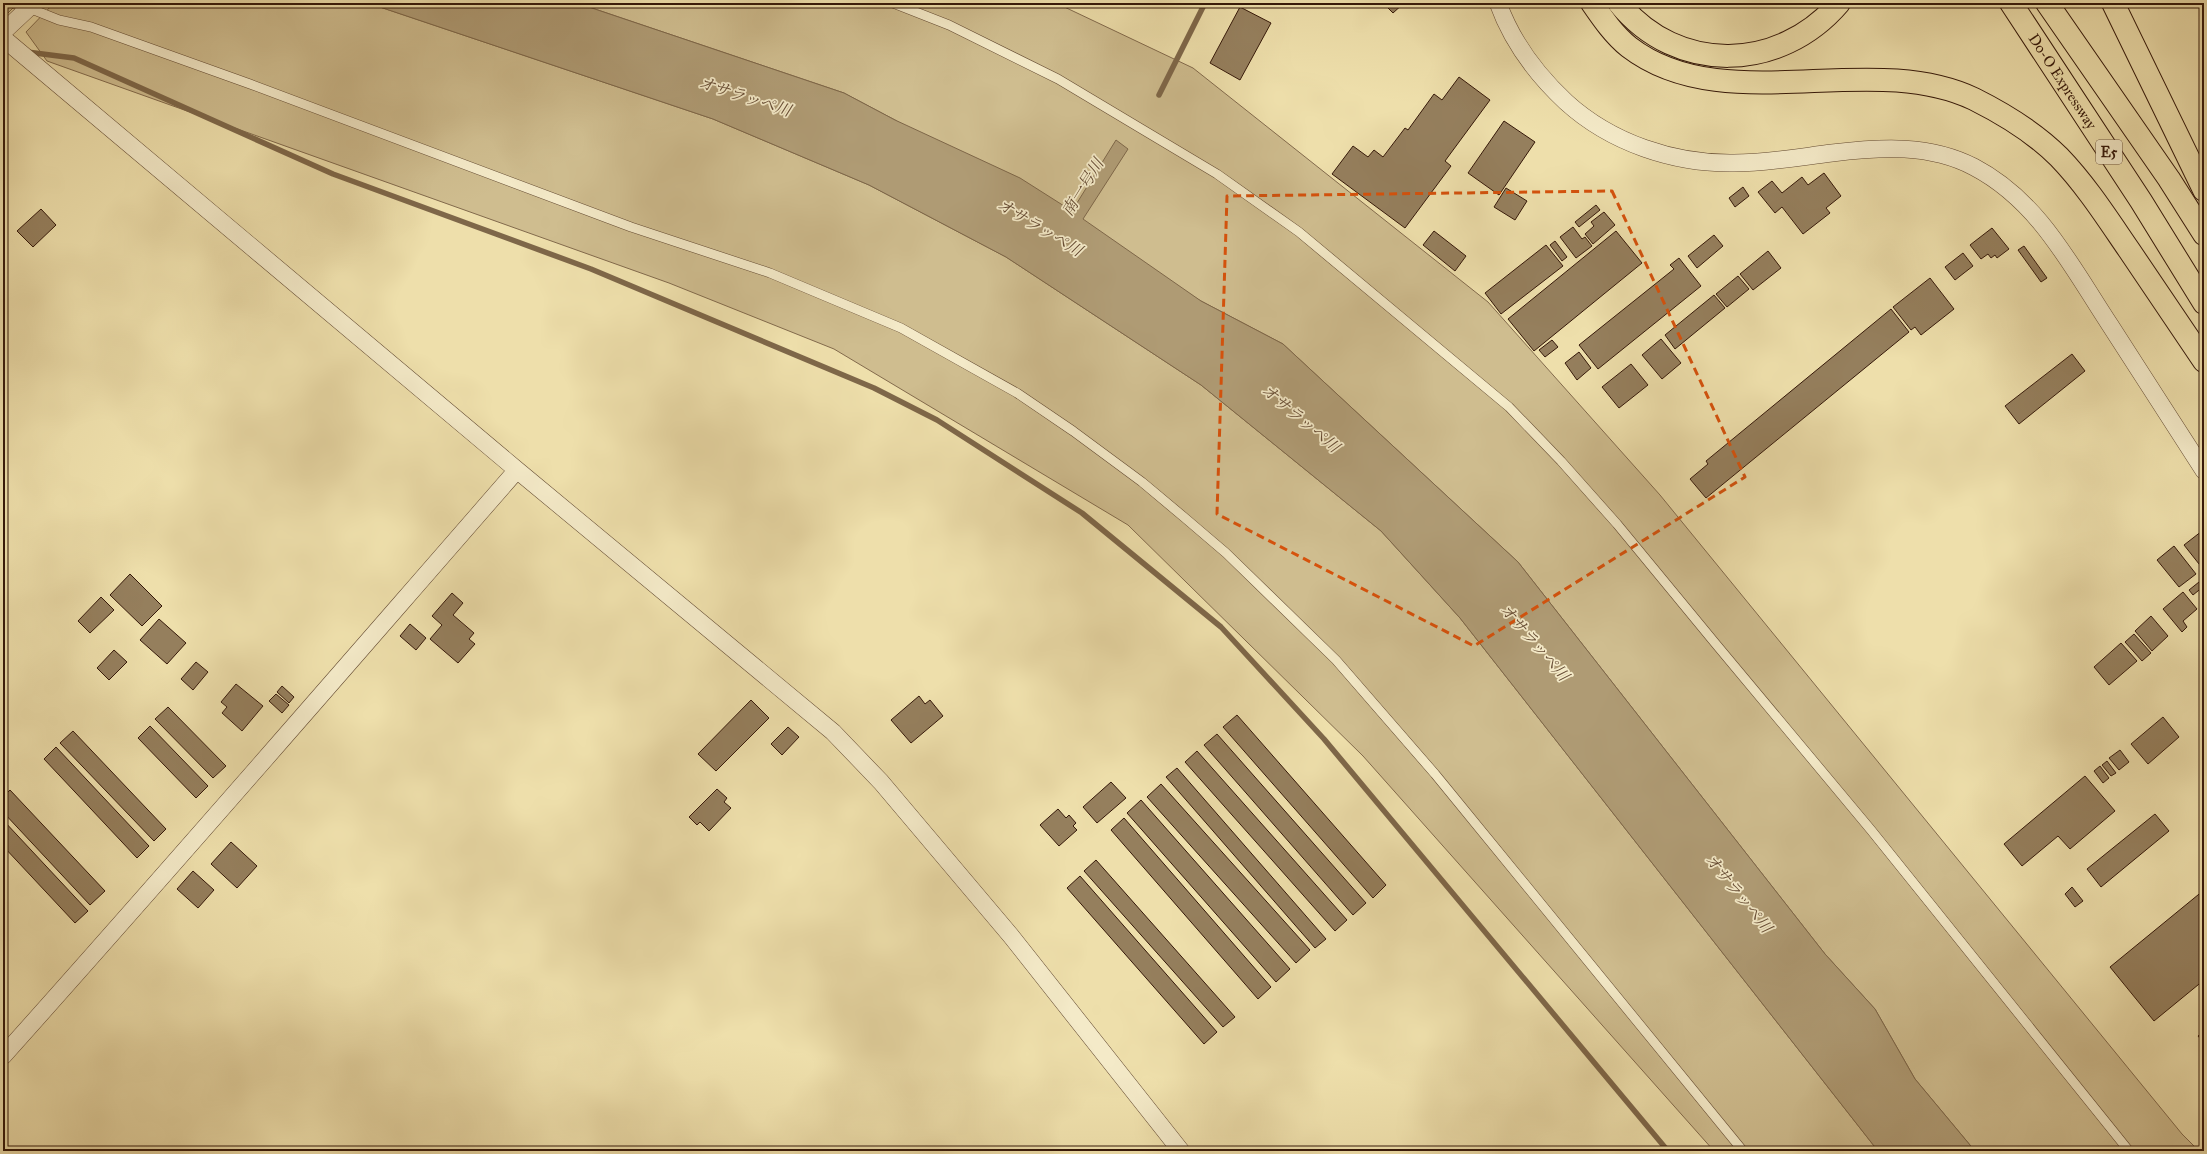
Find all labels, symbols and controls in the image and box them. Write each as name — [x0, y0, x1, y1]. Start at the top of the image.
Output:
street label: Do-O Expressway — [2025, 30, 2101, 134]
water label: オサラッペ川 — [696, 73, 795, 121]
road number: E5 — [2096, 140, 2122, 164]
water label: 南一号川 — [1057, 153, 1108, 219]
water label: オサラッペ川 — [994, 195, 1087, 261]
water label: オサラッペ川 — [1258, 380, 1345, 458]
water label: オサラッペ川 — [1496, 600, 1574, 686]
water label: オサラッペ川 — [1701, 850, 1777, 938]

